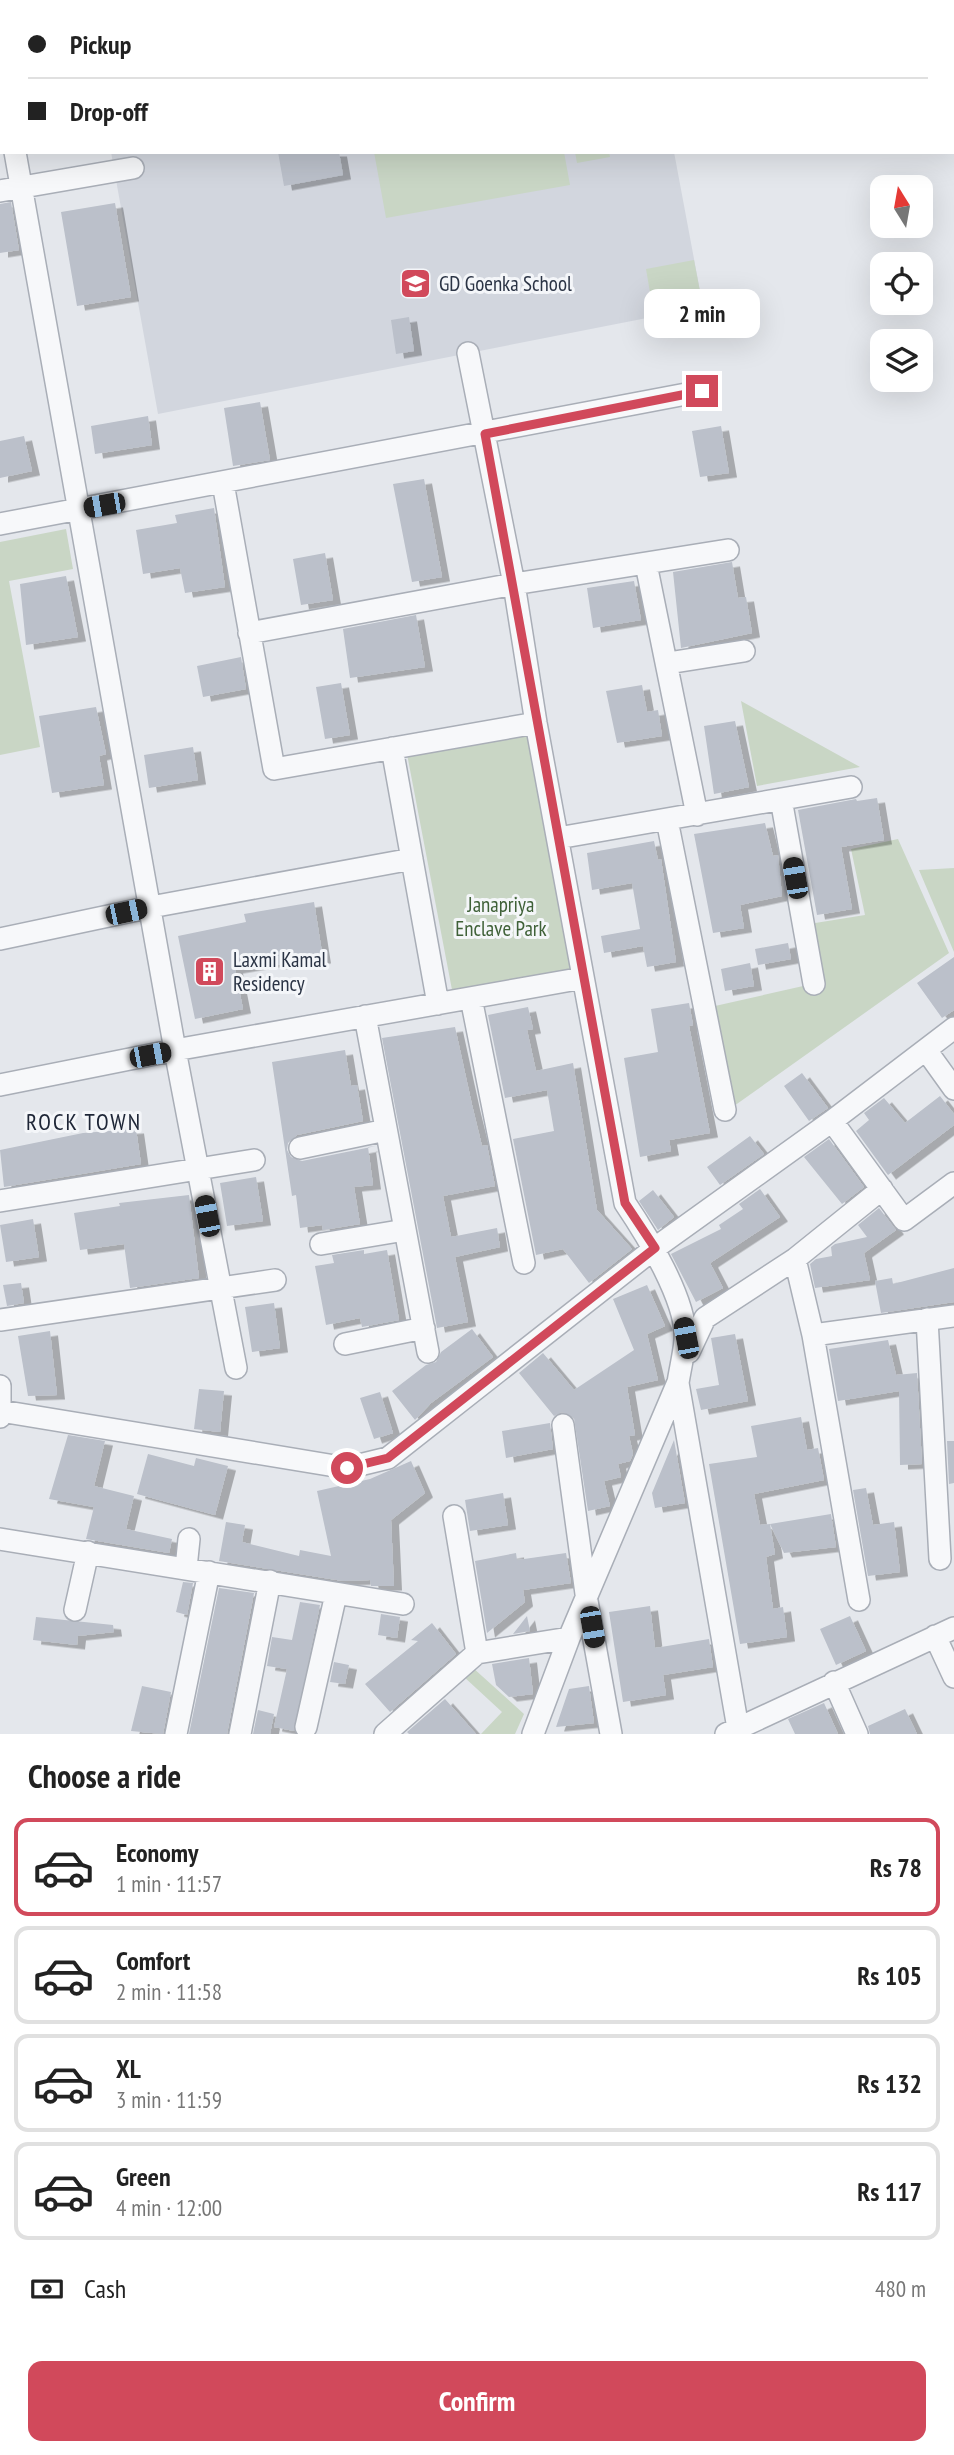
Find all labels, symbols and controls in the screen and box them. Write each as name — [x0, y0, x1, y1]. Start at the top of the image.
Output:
text: Pickup — [70, 28, 131, 61]
text: Drop-off — [70, 95, 148, 128]
north arrow — [870, 175, 933, 238]
map controls — [870, 175, 933, 392]
button: locate — [870, 252, 933, 315]
school or university icon: GD Goenka School — [399, 267, 433, 301]
place label: GD Goenka School — [439, 270, 572, 297]
callout: 2 min — [644, 290, 760, 338]
text: 2 min — [679, 299, 725, 328]
button: layers — [870, 329, 933, 392]
route end — [686, 375, 718, 407]
car — [82, 491, 127, 519]
car — [782, 855, 809, 901]
park label: Janapriya Enclave Park — [455, 891, 547, 942]
car — [104, 897, 149, 927]
place label: Laxmi Kamal Residency — [233, 946, 327, 997]
building icon: Laxmi Kamal Residency — [193, 955, 227, 989]
car — [128, 1041, 173, 1069]
district label: ROCK TOWN — [26, 1107, 142, 1136]
car — [193, 1193, 222, 1239]
car — [672, 1315, 701, 1361]
route start — [331, 1452, 363, 1484]
car — [579, 1604, 606, 1650]
text: Choose a ride — [28, 1755, 181, 1797]
icon: car — [32, 1836, 95, 1899]
text: Economy — [116, 1836, 198, 1869]
text: Rs 78 — [870, 1851, 922, 1884]
text: 1 min · 11:57 — [116, 1869, 222, 1898]
icon: car — [32, 1944, 95, 2007]
text: Comfort — [116, 1944, 190, 1977]
text: Rs 105 — [857, 1959, 922, 1992]
text: 2 min · 11:58 — [116, 1977, 222, 2006]
icon: car — [32, 2052, 95, 2115]
text: XL — [116, 2052, 141, 2085]
text: Rs 132 — [857, 2067, 922, 2100]
text: 3 min · 11:59 — [116, 2085, 222, 2114]
icon: car — [32, 2160, 95, 2223]
text: Green — [116, 2160, 171, 2193]
text: Rs 117 — [857, 2175, 922, 2208]
text: 4 min · 12:00 — [116, 2193, 222, 2222]
icon: cash — [28, 2270, 66, 2308]
text: Cash — [84, 2272, 126, 2305]
text: 480 m — [875, 2274, 926, 2303]
button: Confirm — [28, 2361, 926, 2441]

